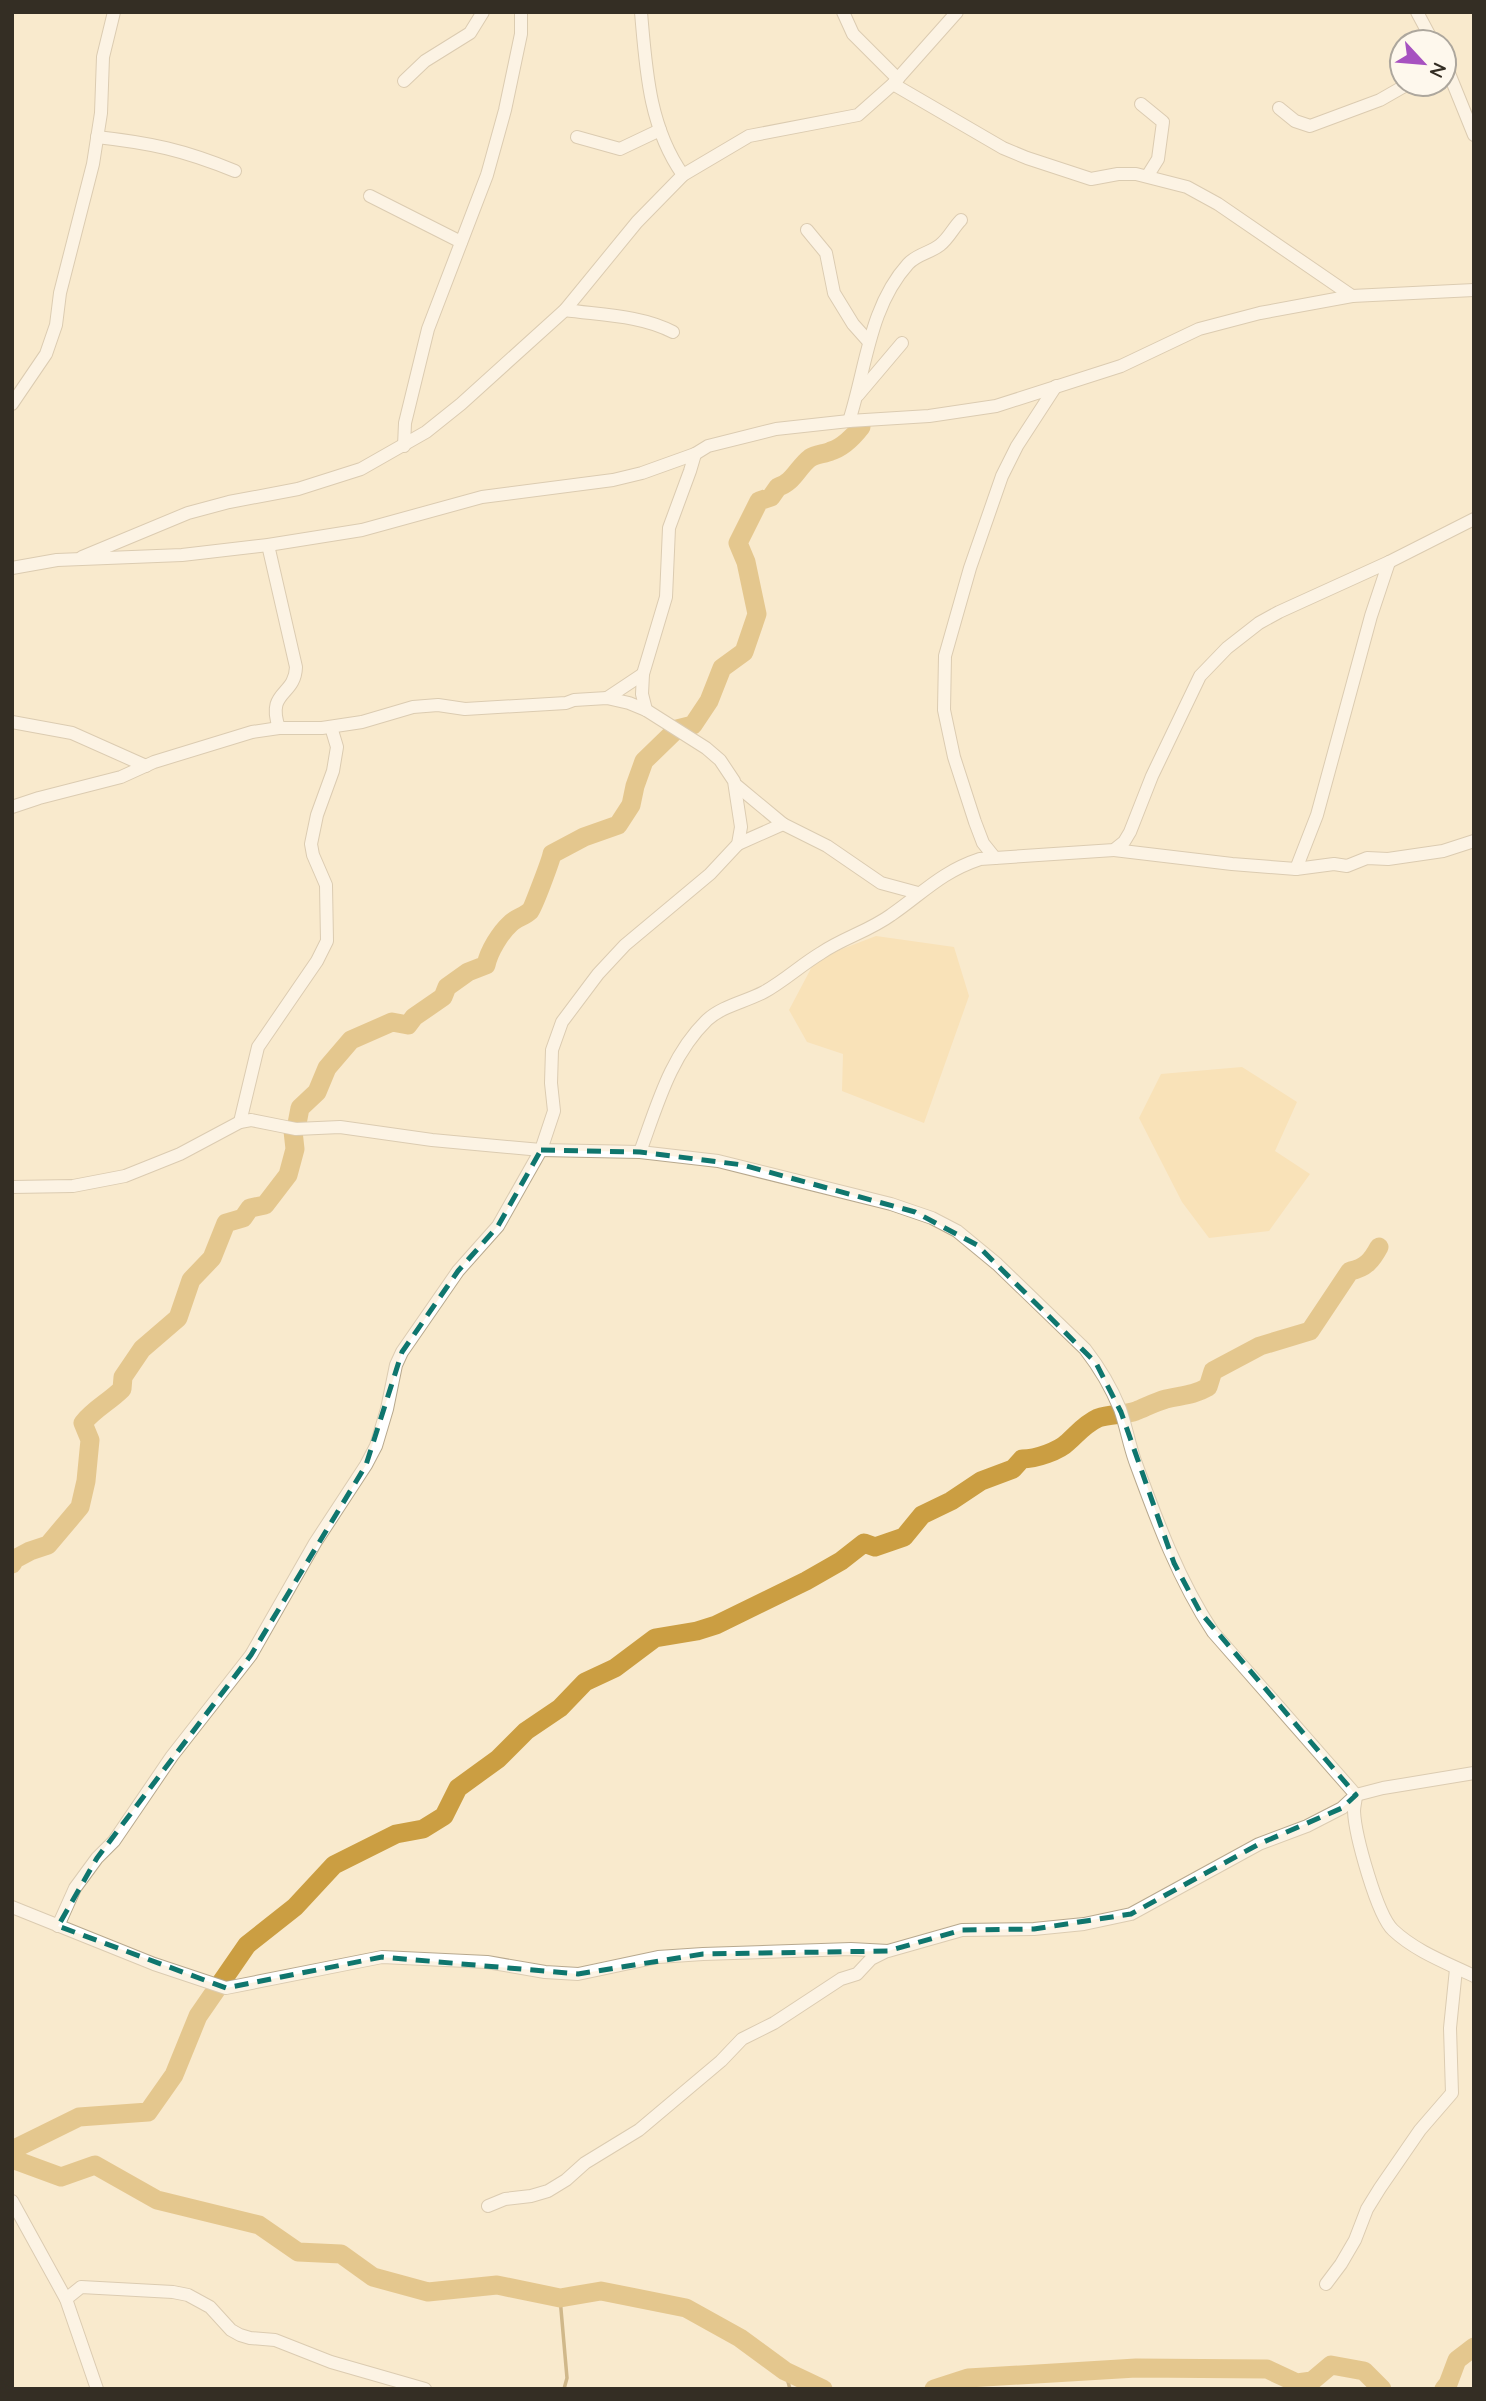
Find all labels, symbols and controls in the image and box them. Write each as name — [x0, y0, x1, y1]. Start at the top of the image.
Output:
north arrow — [1388, 28, 1458, 98]
text: N — [1424, 59, 1452, 82]

